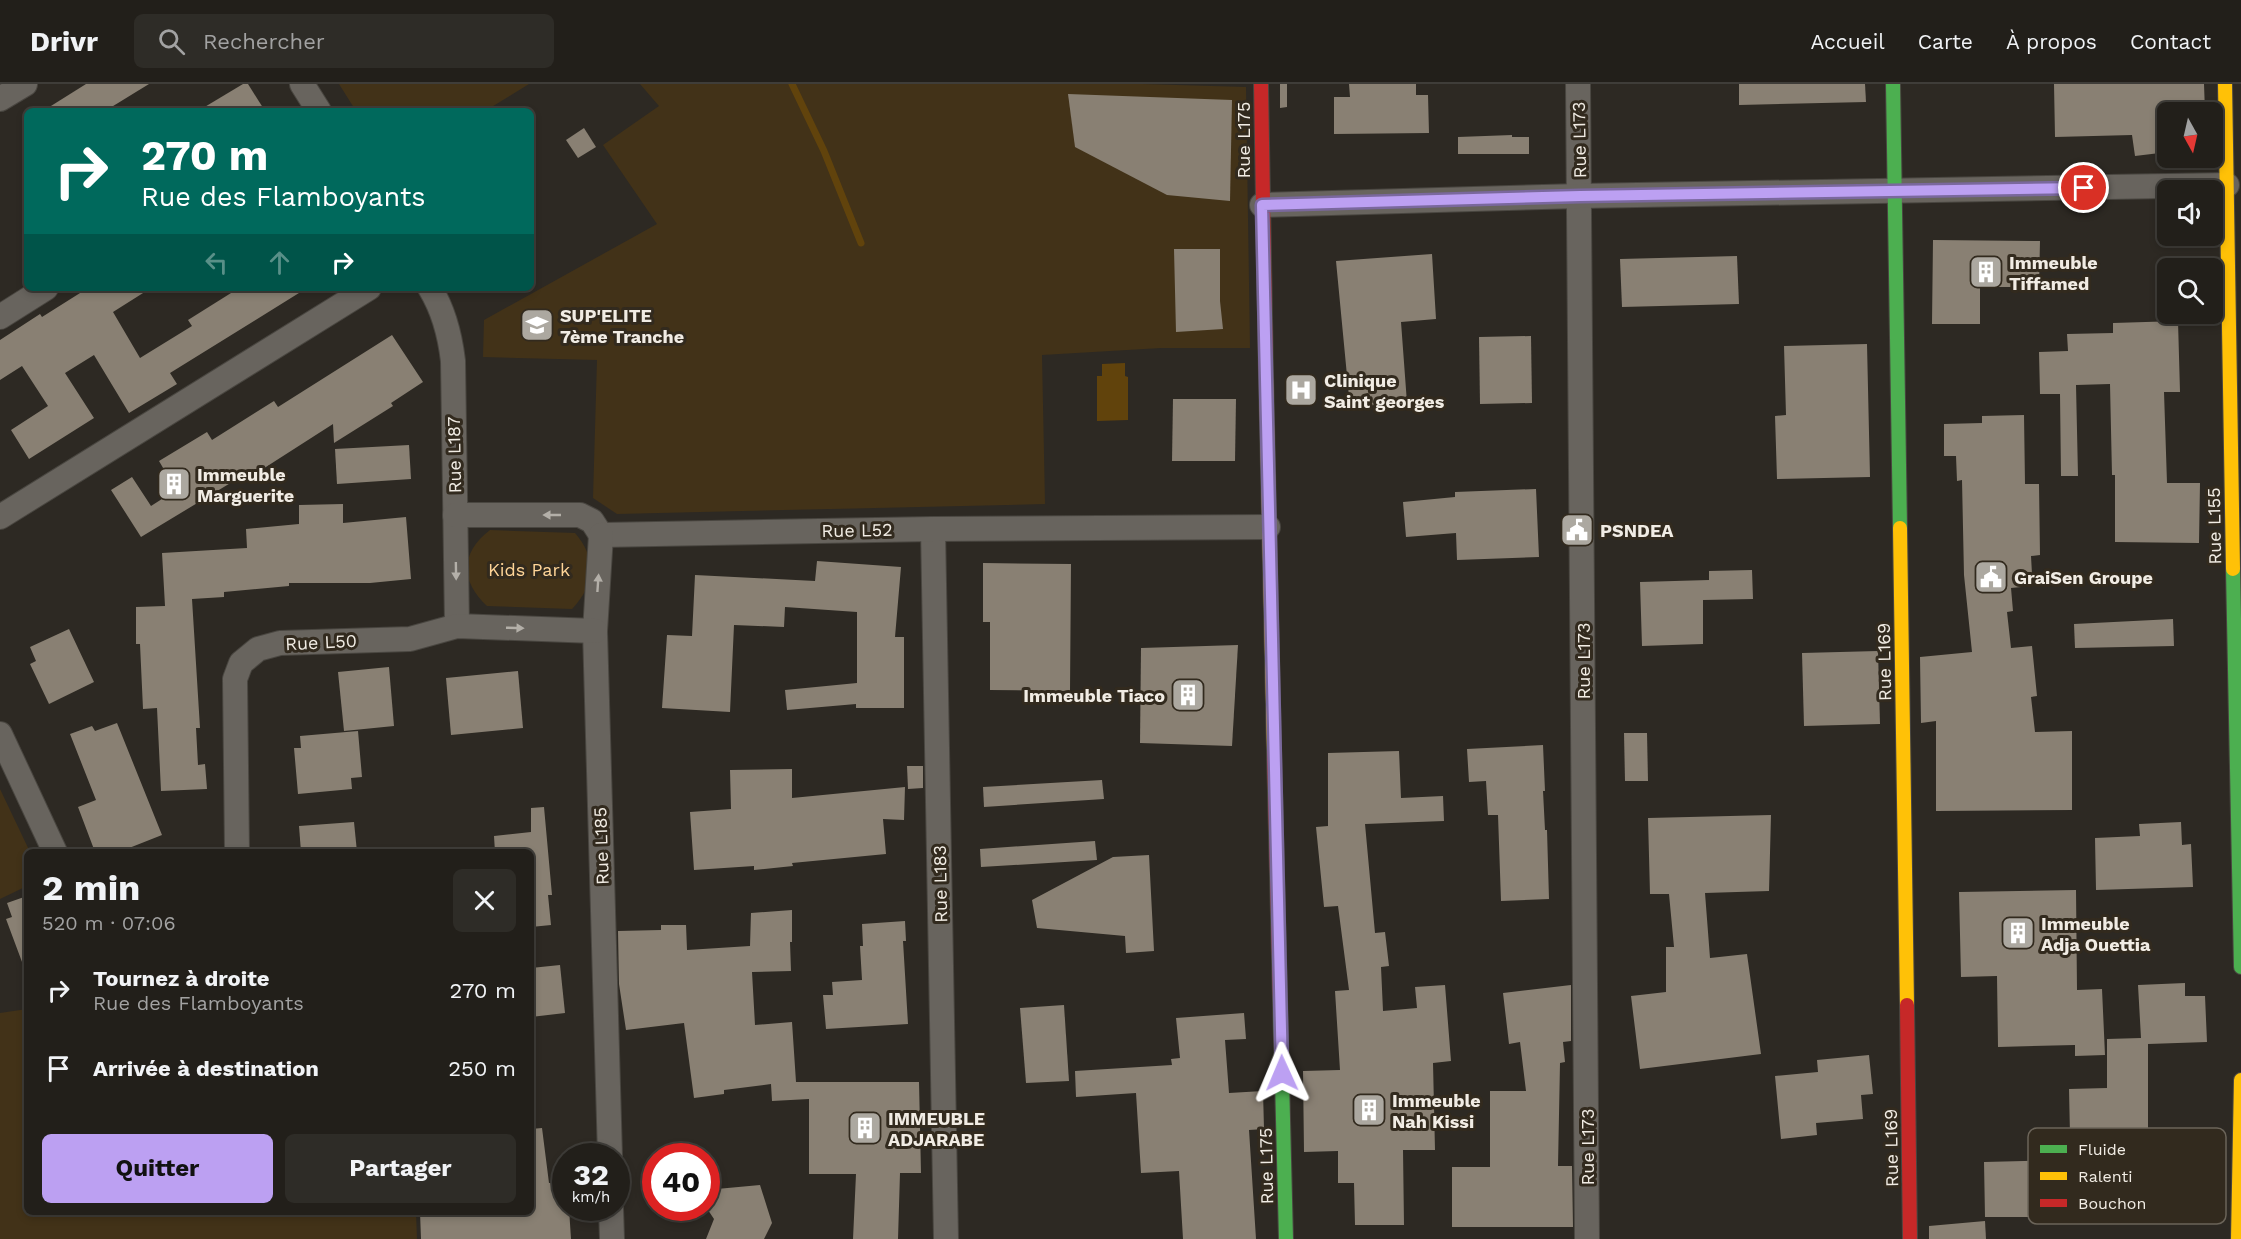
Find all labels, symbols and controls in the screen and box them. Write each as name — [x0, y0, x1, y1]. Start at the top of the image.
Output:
search box — [134, 14, 554, 68]
text: Drivr — [30, 25, 98, 58]
icon: search — [155, 25, 188, 58]
text: Rechercher — [203, 29, 325, 54]
text: Accueil — [1810, 29, 1885, 54]
text: Carte — [1918, 29, 1973, 54]
text: À propos — [2006, 29, 2097, 54]
text: Contact — [2130, 29, 2211, 54]
street label: Rue L173 — [1568, 101, 1590, 179]
street label: Rue L175 — [1233, 102, 1254, 178]
north arrow — [2157, 102, 2223, 168]
map controls — [2157, 102, 2223, 324]
text: 270 m — [141, 131, 268, 180]
icon: right — [42, 132, 120, 210]
pin — [2058, 162, 2109, 213]
icon: arrive — [2067, 171, 2100, 204]
button: sound — [2157, 180, 2223, 246]
text: Rue des Flamboyants — [141, 181, 425, 213]
icon: left — [200, 246, 233, 279]
icon: ahead — [263, 246, 296, 279]
icon: right — [326, 246, 359, 279]
place label: Immeuble Tiffamed — [2009, 252, 2098, 294]
building icon: Immeuble Tiffamed — [1968, 254, 2004, 290]
button: search — [2157, 258, 2223, 324]
place label: SUP'ELITE 7ème Tranche — [560, 305, 684, 347]
school or university icon: SUP'ELITE 7ème Tranche — [519, 307, 555, 343]
place label: Clinique Saint georges — [1324, 370, 1445, 412]
hospital icon: Clinique Saint georges — [1283, 372, 1319, 408]
street label: Rue L187 — [443, 416, 465, 494]
place label: Immeuble Marguerite — [197, 464, 294, 506]
building icon: Immeuble Marguerite — [156, 466, 192, 502]
street label: Rue L155 — [2203, 487, 2225, 565]
one-way arrow — [542, 510, 561, 520]
public building icon: PSNDEA — [1559, 512, 1595, 548]
street label: Rue L52 — [821, 519, 893, 541]
place label: PSNDEA — [1600, 520, 1674, 541]
park label: Kids Park — [488, 559, 570, 580]
public building icon: GraiSen Groupe — [1973, 559, 2009, 595]
one-way arrow — [451, 561, 461, 580]
place label: GraiSen Groupe — [2014, 567, 2153, 588]
one-way arrow — [593, 574, 602, 593]
street label: Rue L173 — [1573, 623, 1594, 699]
street label: Rue L169 — [1873, 623, 1895, 701]
one-way arrow — [506, 624, 525, 633]
street label: Rue L50 — [285, 630, 357, 654]
building icon: Immeuble Tiaco — [1170, 677, 1206, 713]
place label: Immeuble Tiaco — [1023, 685, 1165, 706]
street label: Rue L185 — [589, 807, 613, 885]
street label: Rue L183 — [929, 845, 951, 923]
text: 2 min — [42, 867, 140, 909]
button: close — [453, 869, 516, 932]
text: 520 m · 07:06 — [42, 911, 176, 935]
place label: Immeuble Adja Ouettia — [2041, 913, 2151, 955]
building icon: Immeuble Adja Ouettia — [2000, 915, 2036, 951]
text: Tournez à droite — [93, 966, 270, 991]
icon: right — [42, 974, 75, 1007]
text: 270 m — [450, 978, 516, 1003]
text: Rue des Flamboyants — [93, 991, 304, 1015]
position arrow — [1250, 1041, 1314, 1105]
icon: arrive — [42, 1052, 75, 1085]
text: Arrivée à destination — [93, 1056, 319, 1081]
text: 250 m — [448, 1056, 516, 1081]
place label: Immeuble Nah Kissi — [1392, 1090, 1481, 1132]
building icon: Immeuble Nah Kissi — [1351, 1092, 1387, 1128]
place label: IMMEUBLE ADJARABE — [888, 1108, 985, 1150]
street label: Rue L173 — [1577, 1109, 1598, 1185]
street label: Rue L169 — [1880, 1109, 1902, 1187]
building icon: IMMEUBLE ADJARABE — [847, 1110, 883, 1146]
street label: Rue L175 — [1255, 1127, 1277, 1205]
legend — [2028, 1128, 2226, 1224]
button: Quitter — [42, 1134, 273, 1203]
button: Partager — [285, 1134, 516, 1203]
text: Fluide — [2078, 1140, 2126, 1159]
speed limit sign: 40 — [642, 1143, 720, 1221]
text: 32 — [573, 1157, 609, 1192]
text: Ralenti — [2078, 1167, 2133, 1186]
text: km/h — [572, 1188, 610, 1206]
text: Bouchon — [2078, 1194, 2146, 1213]

